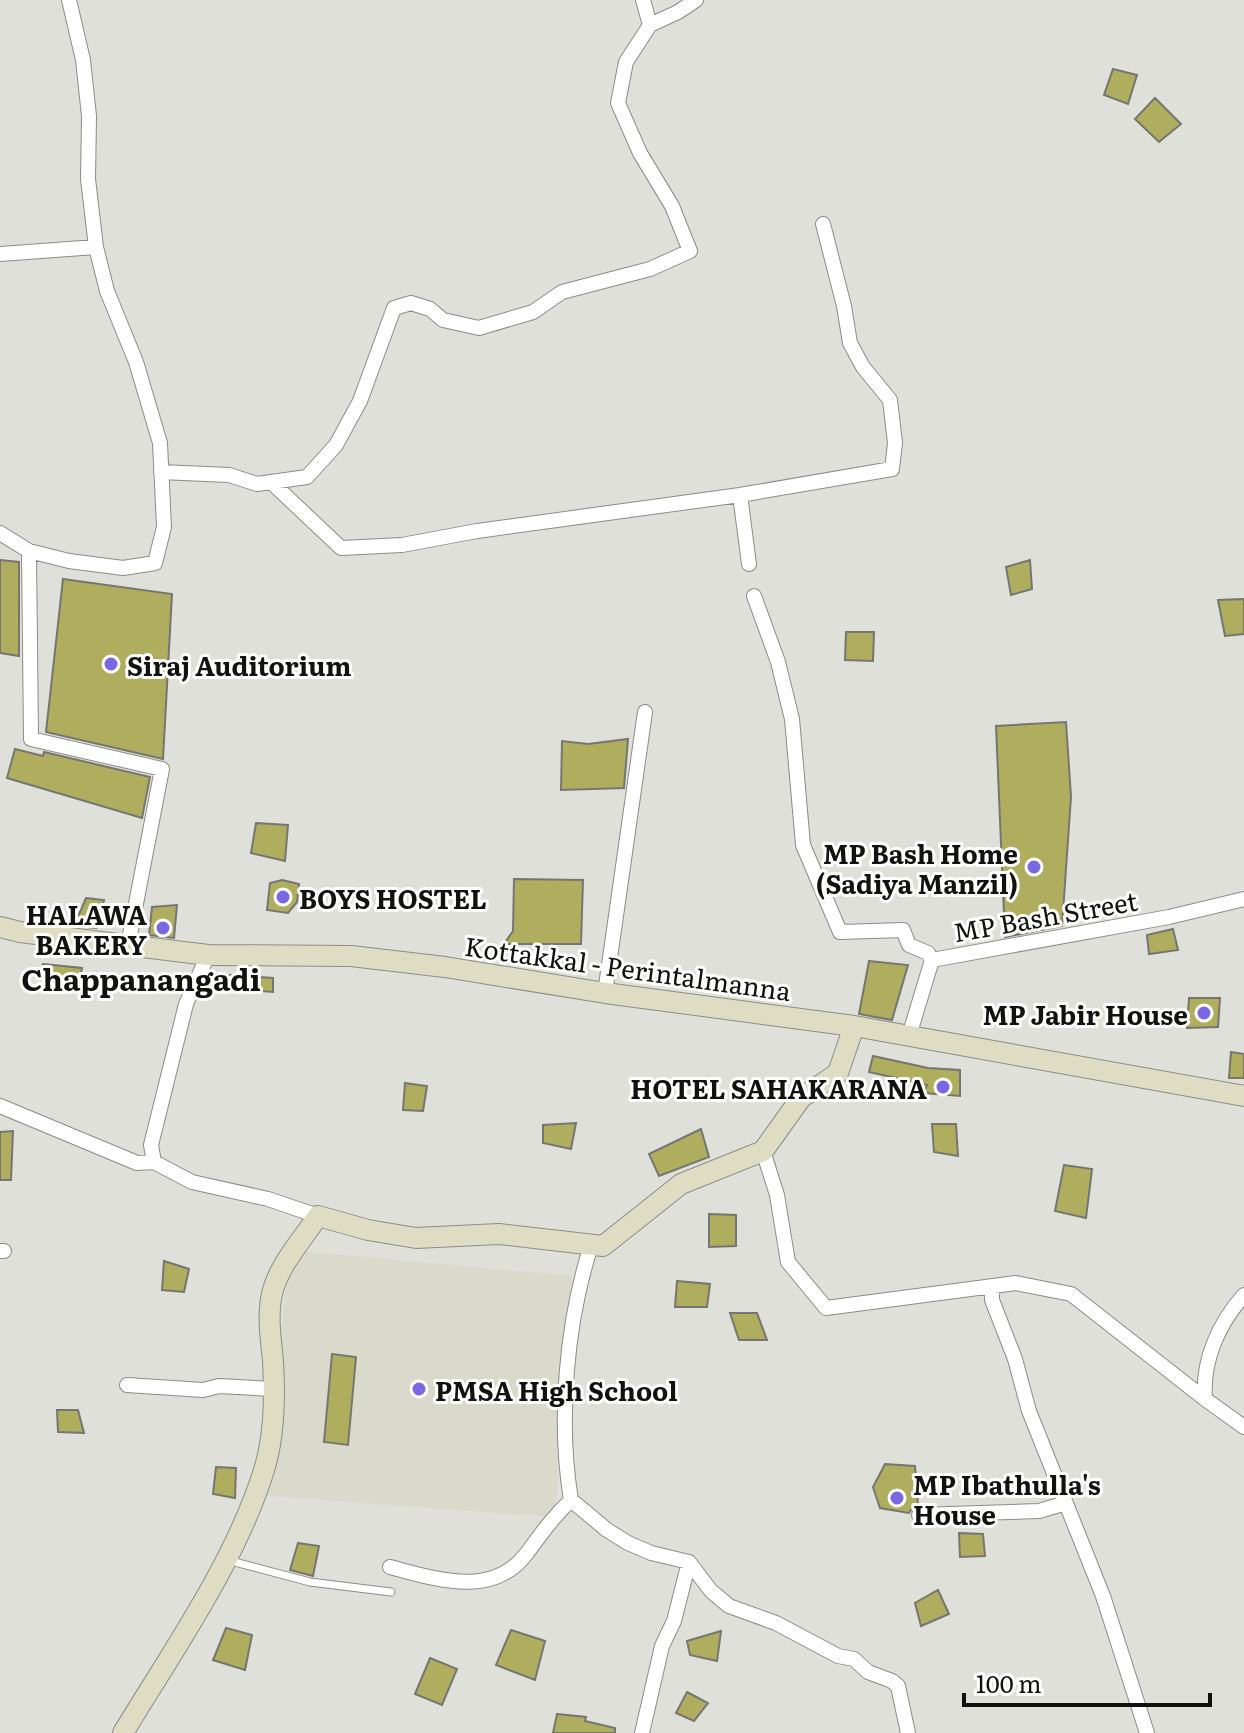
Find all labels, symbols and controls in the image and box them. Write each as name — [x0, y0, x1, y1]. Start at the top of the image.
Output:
place label: Siraj Auditorium — [127, 645, 351, 684]
marker: Siraj Auditorium — [102, 655, 120, 673]
place label: MP Bash Home (Sadiya Manzil) — [816, 833, 1018, 902]
marker: MP Bash Home (Sadiya Manzil) — [1025, 858, 1043, 876]
place label: BOYS HOSTEL — [299, 878, 487, 917]
street label: MP Bash Street — [950, 880, 1141, 950]
marker: BOYS HOSTEL — [274, 888, 292, 906]
place label: HALAWA BAKERY — [26, 894, 148, 963]
marker: HALAWA BAKERY — [154, 919, 172, 937]
street label: Kottakkal - Perintalmanna — [462, 925, 794, 1009]
district label: Chappanangadi — [21, 956, 261, 1000]
place label: MP Jabir House — [983, 994, 1188, 1033]
marker: MP Jabir House — [1195, 1004, 1213, 1022]
place label: HOTEL SAHAKARANA — [630, 1068, 927, 1107]
marker: HOTEL SAHAKARANA — [934, 1078, 952, 1096]
place label: PMSA High School — [435, 1370, 678, 1409]
marker: PMSA High School — [410, 1380, 428, 1398]
place label: MP Ibathulla's House — [913, 1464, 1101, 1533]
marker: MP Ibathulla's House — [888, 1489, 906, 1507]
scale bar — [964, 1657, 1210, 1707]
text: 100 m — [976, 1665, 1042, 1700]

